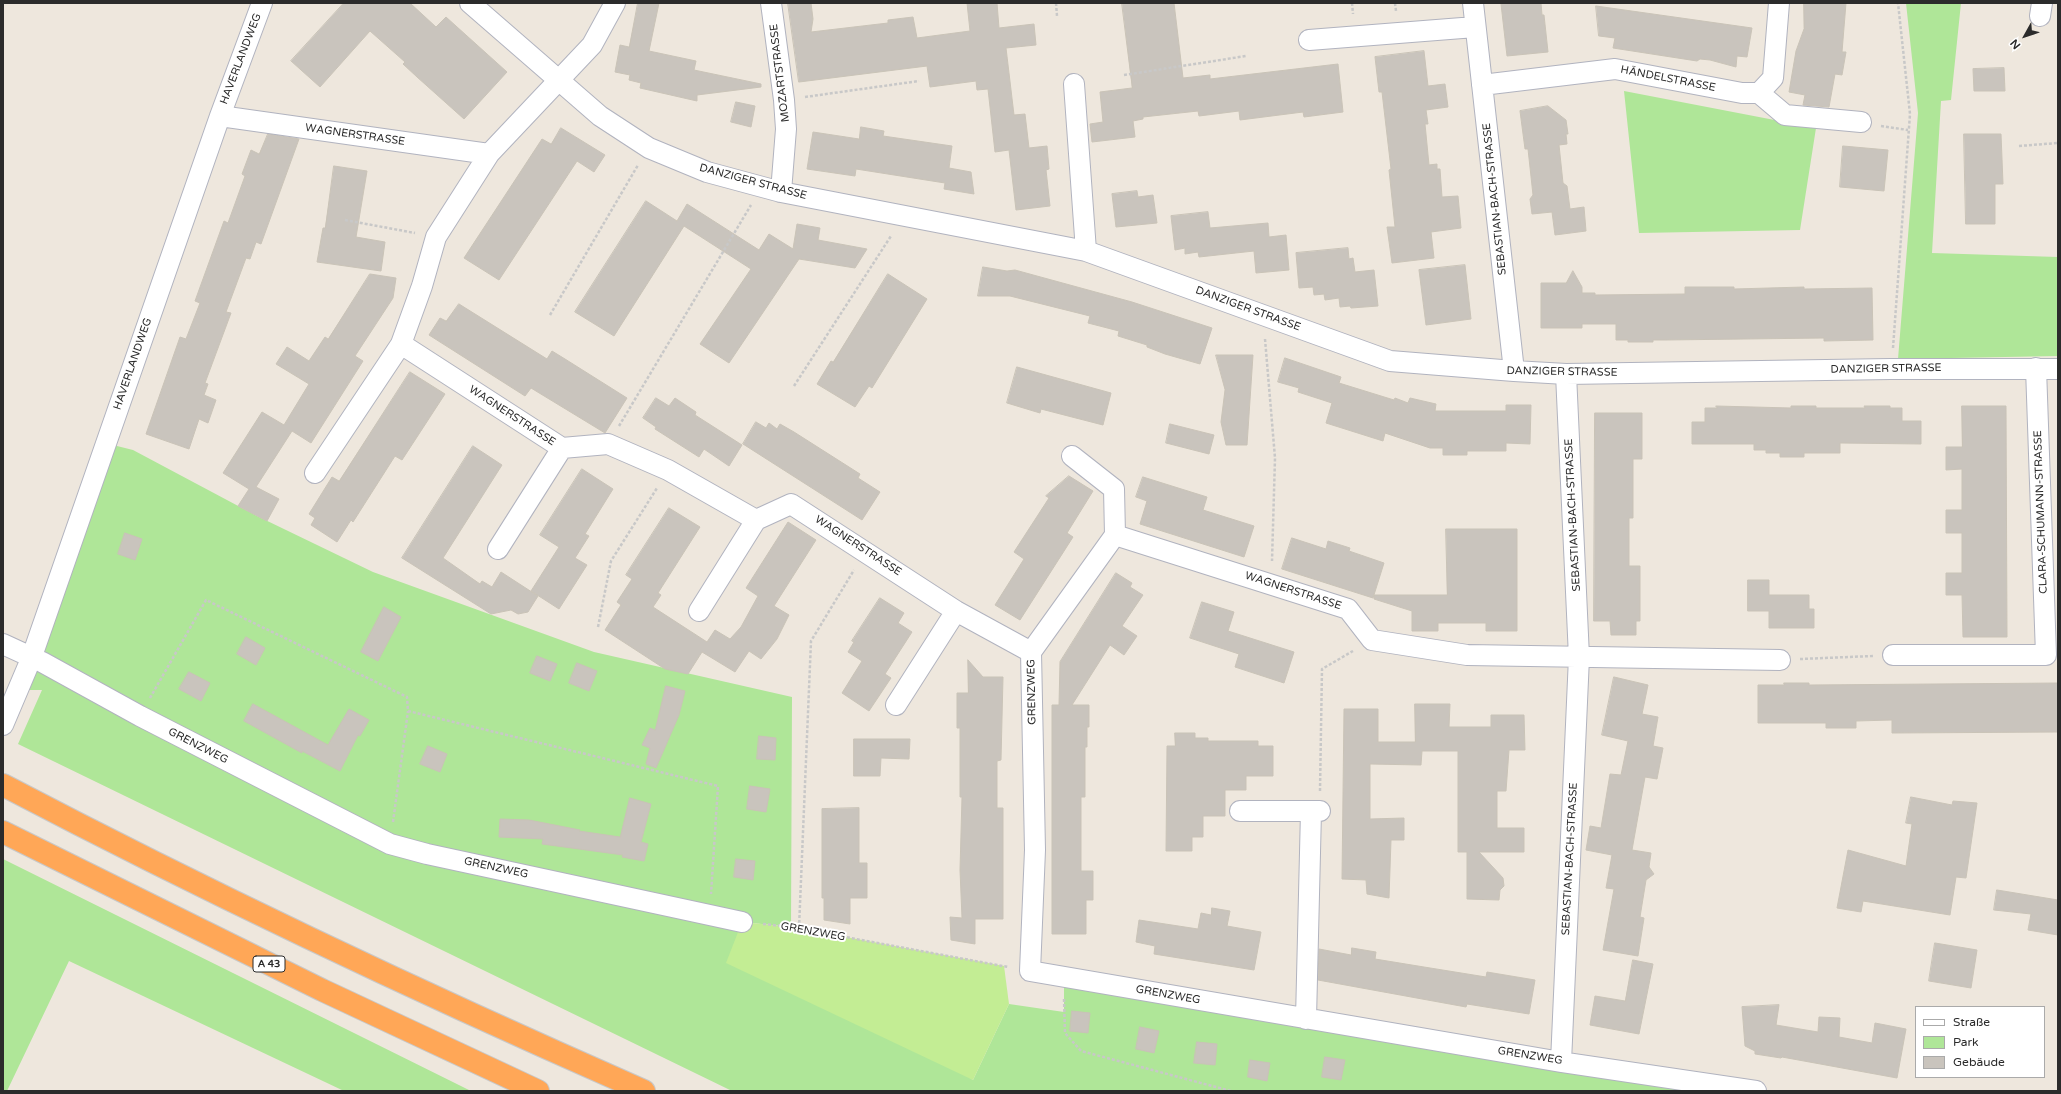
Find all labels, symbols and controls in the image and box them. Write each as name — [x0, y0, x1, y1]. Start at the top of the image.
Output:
street label: HAVERLANDWEG — [218, 12, 264, 106]
north arrow — [2005, 16, 2045, 56]
street label: MOZARTSTRASSE — [767, 23, 793, 123]
text: N — [2008, 36, 2023, 52]
street label: HÄNDELSTRASSE — [1619, 63, 1717, 95]
street label: WAGNERSTRASSE — [304, 121, 406, 149]
street label: SEBASTIAN-BACH-STRASSE — [1480, 122, 1510, 276]
street label: DANZIGER STRASSE — [698, 161, 808, 203]
street label: DANZIGER STRASSE — [1194, 284, 1302, 334]
street label: HAVERLANDWEG — [111, 316, 155, 412]
street label: DANZIGER STRASSE — [1830, 361, 1942, 377]
street label: DANZIGER STRASSE — [1506, 364, 1618, 380]
street label: WAGNERSTRASSE — [466, 383, 558, 449]
street label: CLARA-SCHUMANN-STRASSE — [2032, 430, 2050, 594]
street label: SEBASTIAN-BACH-STRASSE — [1562, 438, 1584, 592]
street label: WAGNERSTRASSE — [812, 513, 904, 579]
street label: WAGNERSTRASSE — [1243, 569, 1343, 613]
street label: GRENZWEG — [1025, 659, 1039, 725]
street label: GRENZWEG — [166, 725, 230, 767]
street label: SEBASTIAN-BACH-STRASSE — [1559, 782, 1581, 936]
street label: GRENZWEG — [463, 855, 529, 881]
street label: GRENZWEG — [780, 920, 846, 944]
road number: A 43 — [253, 956, 285, 972]
street label: GRENZWEG — [1135, 983, 1201, 1007]
legend — [1915, 1006, 2045, 1078]
text: Straße — [1953, 1015, 1990, 1029]
text: Park — [1953, 1035, 1979, 1049]
street label: GRENZWEG — [1497, 1044, 1563, 1068]
text: Gebäude — [1953, 1055, 2005, 1069]

